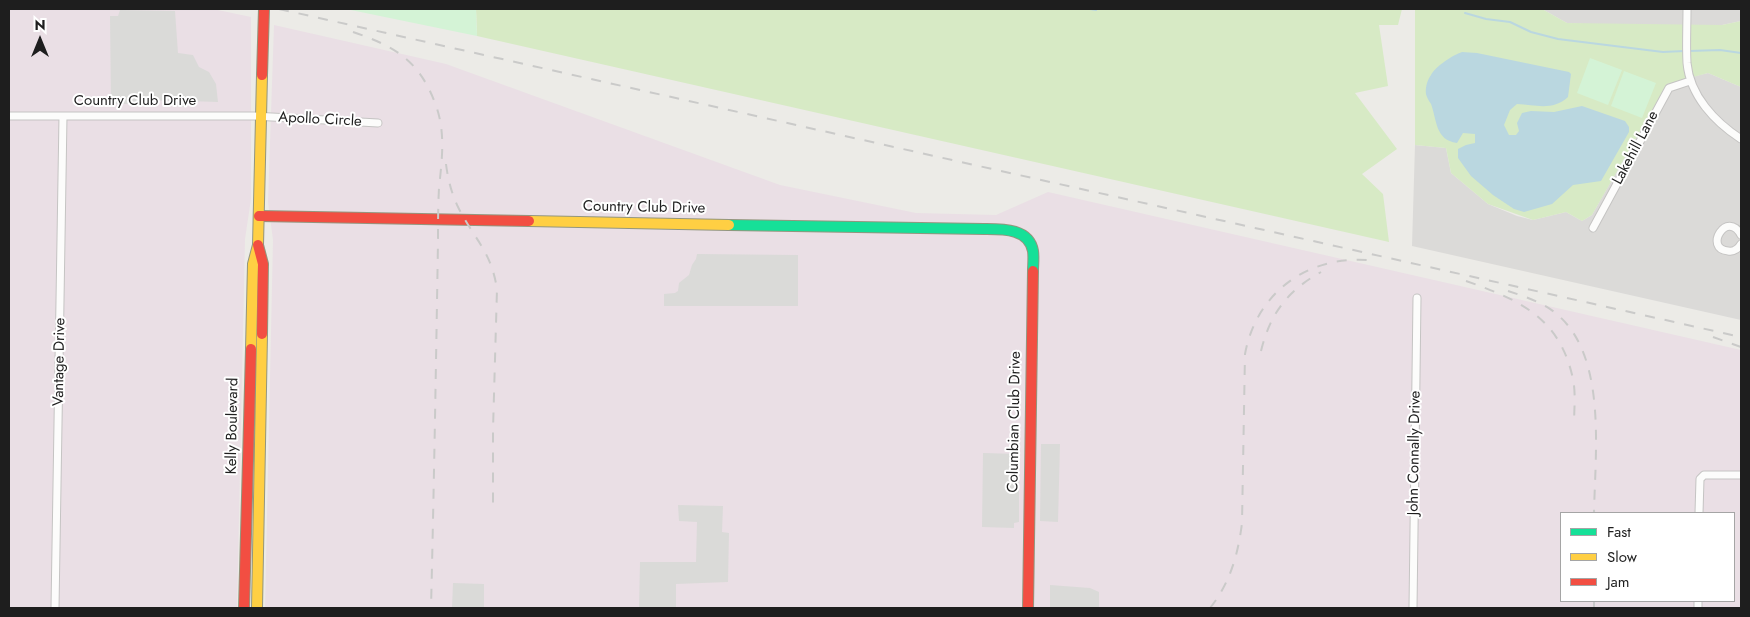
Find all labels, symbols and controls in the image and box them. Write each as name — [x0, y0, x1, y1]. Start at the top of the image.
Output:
north arrow — [15, 15, 65, 65]
text: N — [34, 15, 46, 35]
street label: Country Club Drive — [74, 92, 196, 110]
street label: Lakehill Lane — [1609, 108, 1663, 188]
street label: Apollo Circle — [278, 109, 362, 131]
street label: Country Club Drive — [583, 198, 705, 218]
street label: Vantage Drive — [50, 318, 70, 406]
street label: Columbian Club Drive — [1005, 351, 1025, 493]
street label: Kelly Boulevard — [223, 378, 243, 474]
street label: John Connally Drive — [1405, 390, 1425, 516]
legend — [1560, 512, 1735, 602]
text: Fast — [1607, 521, 1631, 543]
text: Slow — [1607, 546, 1637, 568]
text: Jam — [1607, 571, 1630, 593]

